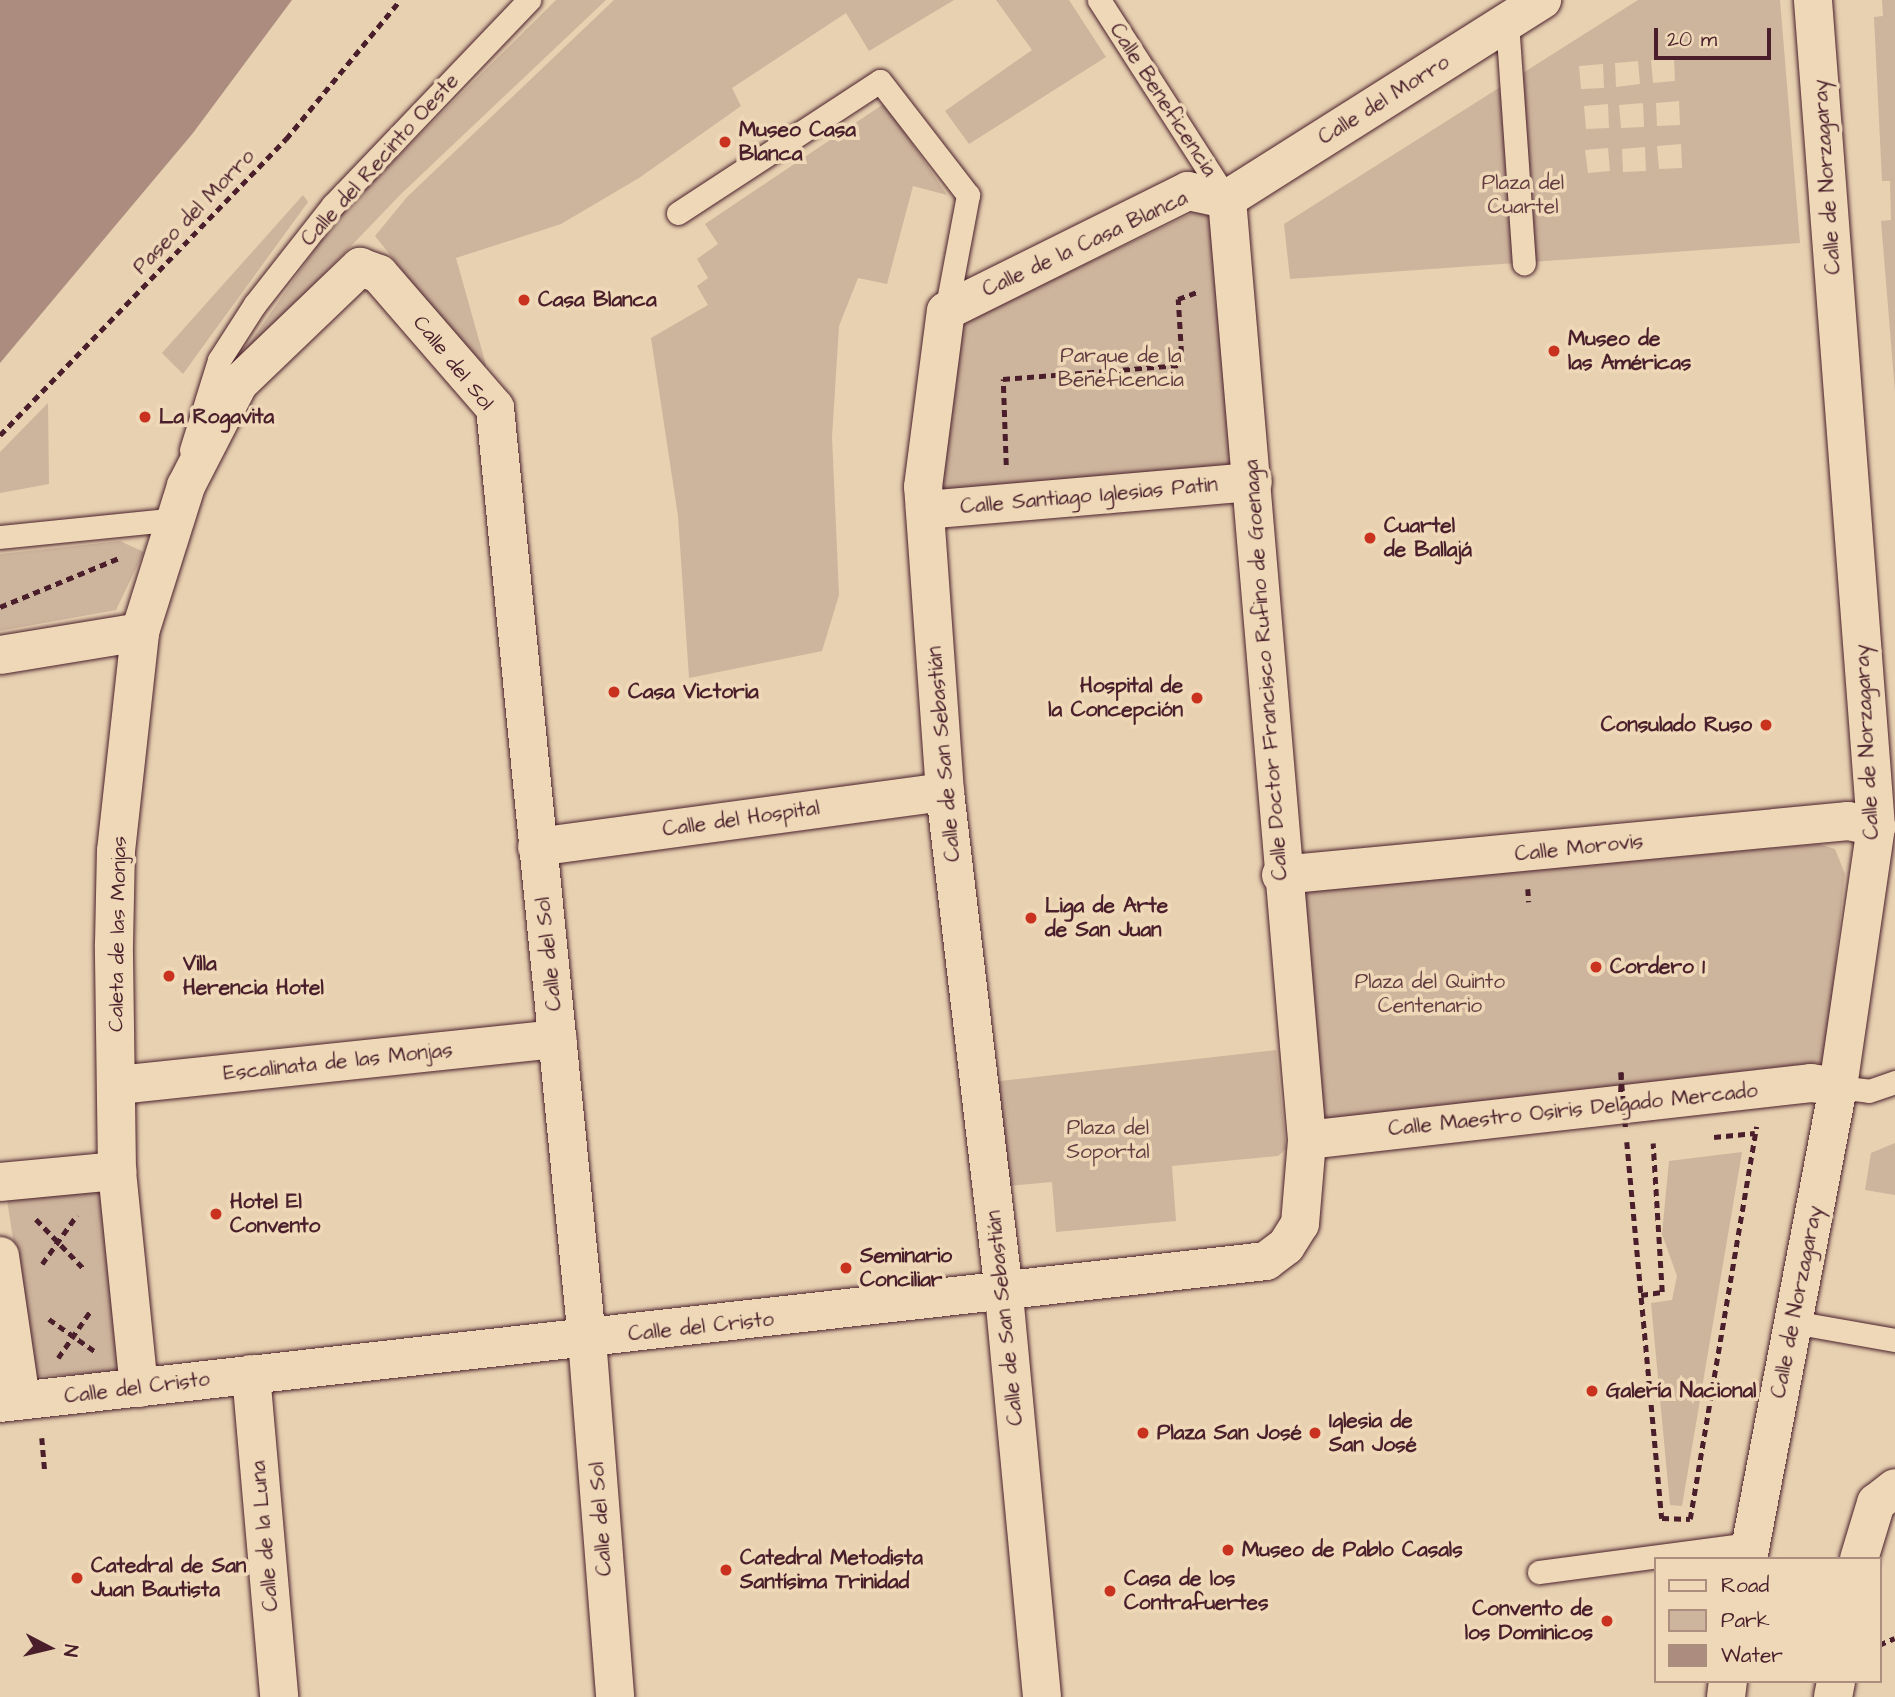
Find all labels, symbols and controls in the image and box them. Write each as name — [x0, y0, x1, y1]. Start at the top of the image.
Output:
scale bar — [1657, 14, 1774, 58]
street label: Calle Beneficencia — [1104, 18, 1222, 182]
text: 20 m — [1667, 25, 1717, 54]
street label: Calle del Morro — [1314, 50, 1454, 150]
street label: Calle del Recinto Oeste — [296, 68, 464, 252]
street label: Calle de Norzagaray — [1808, 79, 1846, 275]
place label: Museo Casa Blanca — [739, 117, 856, 167]
marker: Museo Casa Blanca — [717, 134, 733, 150]
street label: Paseo del Morro — [128, 144, 260, 280]
park label: Plaza del Cuartel — [1482, 170, 1564, 220]
street label: Calle de la Casa Blanca — [978, 185, 1192, 303]
place label: Casa Blanca — [538, 287, 657, 313]
marker: Casa Blanca — [516, 292, 532, 308]
street label: Calle del Sol — [407, 311, 499, 415]
place label: Museo de las Américas — [1568, 326, 1691, 376]
park label: Parque de la Beneficencia — [1058, 343, 1184, 393]
marker: Museo de las Américas — [1546, 343, 1562, 359]
place label: La Rogavita — [159, 404, 274, 430]
marker: La Rogavita — [137, 409, 153, 425]
street label: Calle Doctor Francisco Rufino de Goenaga — [1239, 459, 1293, 881]
street label: Calle Santiago Iglesias Patin — [959, 472, 1219, 520]
place label: Cuartel de Ballajá — [1384, 513, 1472, 563]
marker: Cuartel de Ballajá — [1362, 530, 1378, 546]
street label: Calle de Norzagaray — [1849, 644, 1885, 840]
street label: Calle de San Sebastián — [922, 645, 966, 863]
place label: Hospital de la Concepción — [1048, 673, 1183, 723]
place label: Casa Victoria — [628, 679, 759, 705]
marker: Casa Victoria — [606, 684, 622, 700]
marker: Hospital de la Concepción — [1189, 690, 1205, 706]
place label: Consulado Ruso — [1601, 712, 1752, 738]
marker: Consulado Ruso — [1758, 717, 1774, 733]
street label: Calle del Hospital — [661, 796, 821, 842]
street label: Calle Morovis — [1513, 829, 1645, 867]
street label: Caleta de las Monjas — [104, 836, 132, 1032]
place label: Liga de Arte de San Juan — [1045, 893, 1168, 943]
street label: Calle del Sol — [530, 896, 568, 1012]
marker: Liga de Arte de San Juan — [1023, 910, 1039, 926]
place label: Villa Herencia Hotel — [183, 951, 324, 1001]
place label: Cordero 1 — [1610, 954, 1705, 980]
marker: Cordero 1 — [1588, 959, 1604, 975]
marker: Villa Herencia Hotel — [161, 968, 177, 984]
park label: Plaza del Quinto Centenario — [1355, 969, 1505, 1019]
street label: Escalinata de las Monjas — [222, 1037, 454, 1087]
street label: Calle Maestro Osiris Delgado Mercado — [1387, 1078, 1759, 1142]
park label: Plaza del Soportal — [1067, 1115, 1149, 1165]
place label: Hotel El Convento — [230, 1189, 320, 1239]
street label: Calle de Norzagaray — [1766, 1204, 1828, 1400]
marker: Hotel El Convento — [208, 1206, 224, 1222]
street label: Calle de San Sebastián — [981, 1209, 1029, 1427]
place label: Seminario Conciliar — [860, 1243, 952, 1293]
marker: Seminario Conciliar — [838, 1260, 854, 1276]
street label: Calle del Cristo — [627, 1307, 775, 1347]
street label: Calle del Cristo — [63, 1367, 211, 1409]
place label: Galería Nacional — [1606, 1378, 1756, 1404]
marker: Galería Nacional — [1584, 1383, 1600, 1399]
place label: Iglesia de San José — [1329, 1408, 1417, 1458]
place label: Plaza San José — [1157, 1420, 1302, 1446]
marker: Plaza San José — [1135, 1425, 1151, 1441]
marker: Iglesia de San José — [1307, 1425, 1323, 1441]
street label: Calle de la Luna — [246, 1460, 284, 1612]
street label: Calle del Sol — [584, 1461, 618, 1577]
place label: Museo de Pablo Casals — [1242, 1537, 1463, 1563]
marker: Museo de Pablo Casals — [1220, 1542, 1236, 1558]
place label: Catedral Metodista Santísima Trinidad — [740, 1545, 923, 1595]
place label: Catedral de San Juan Bautista — [91, 1553, 246, 1603]
legend — [1654, 1557, 1881, 1683]
marker: Catedral Metodista Santísima Trinidad — [718, 1562, 734, 1578]
place label: Casa de los Contrafuertes — [1124, 1566, 1268, 1616]
marker: Catedral de San Juan Bautista — [69, 1570, 85, 1586]
text: Road — [1721, 1571, 1769, 1600]
marker: Casa de los Contrafuertes — [1102, 1583, 1118, 1599]
place label: Convento de los Dominicos — [1465, 1596, 1593, 1646]
text: Park — [1721, 1606, 1770, 1635]
north arrow — [14, 1613, 84, 1683]
marker: Convento de los Dominicos — [1599, 1613, 1615, 1629]
text: Water — [1721, 1641, 1783, 1670]
text: N — [56, 1643, 84, 1658]

